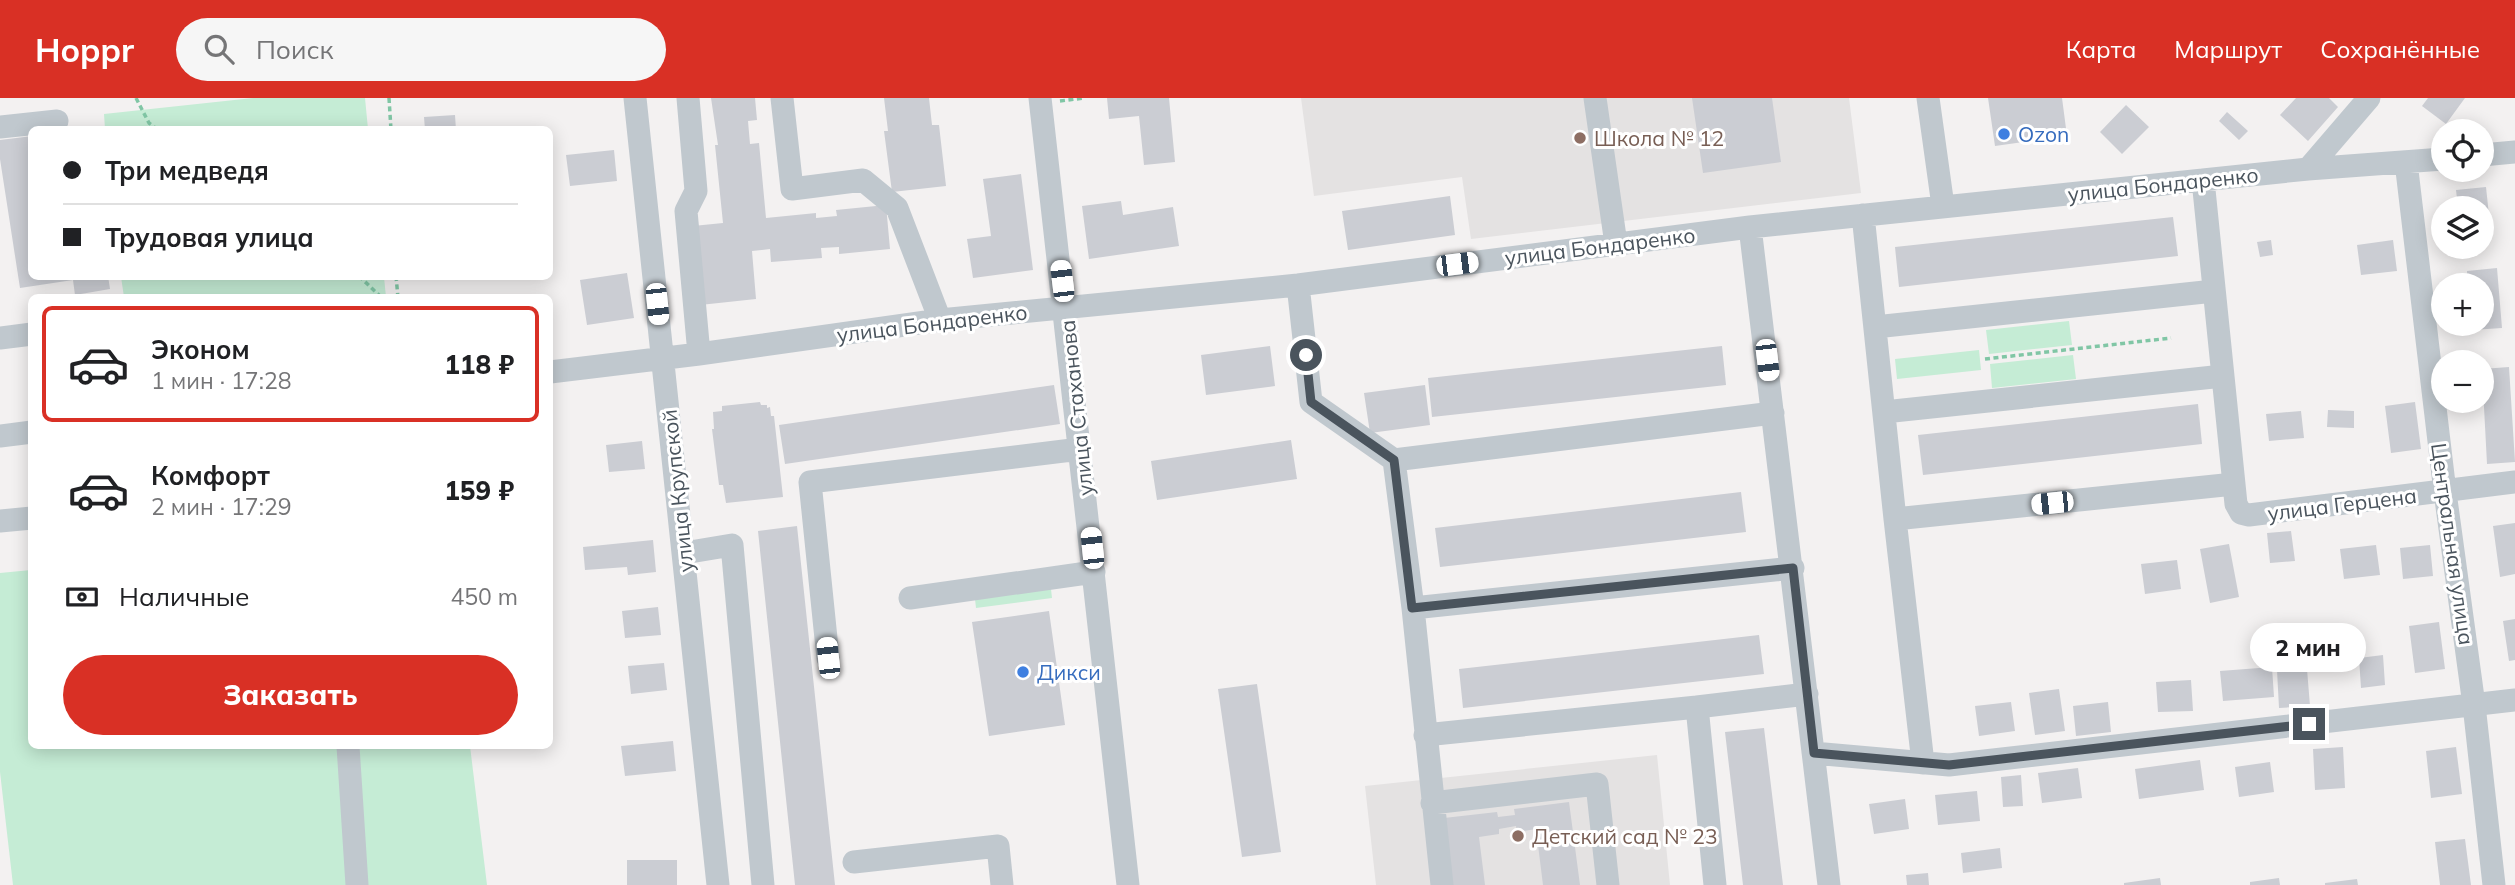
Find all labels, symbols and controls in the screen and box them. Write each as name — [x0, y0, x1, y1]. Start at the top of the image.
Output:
search box — [176, 18, 666, 81]
text: Hoppr — [35, 29, 134, 70]
icon: search — [200, 30, 238, 68]
text: Поиск — [256, 33, 334, 66]
text: Карта — [2066, 34, 2136, 64]
text: Маршрут — [2174, 34, 2282, 64]
text: Сохранённые — [2320, 34, 2480, 64]
map controls — [2431, 119, 2494, 413]
button: locate — [2431, 119, 2494, 182]
place label: Ozon — [2018, 121, 2069, 147]
place label: Школа № 12 — [1594, 125, 1724, 151]
marker: Ozon — [1996, 126, 2012, 142]
marker: Школа № 12 — [1572, 130, 1588, 146]
text: Три медведя — [105, 154, 269, 187]
street label: улица Бондаренко — [2066, 161, 2260, 207]
button: layers — [2431, 196, 2494, 259]
text: Трудовая улица — [105, 221, 314, 254]
street label: улица Бондаренко — [1503, 221, 1697, 271]
car — [1435, 251, 1480, 277]
car — [1050, 259, 1075, 303]
button: + — [2431, 273, 2494, 336]
car — [645, 282, 670, 326]
street label: улица Бондаренко — [835, 298, 1029, 348]
street label: улица Стаханова — [1054, 319, 1098, 497]
icon: car — [67, 333, 130, 396]
text: Эконом — [151, 333, 250, 366]
car — [1755, 338, 1780, 382]
route start — [1290, 339, 1322, 371]
text: 118 ₽ — [444, 348, 514, 381]
button: − — [2431, 350, 2494, 413]
text: 1 мин · 17:28 — [151, 366, 291, 395]
street label: улица Крупской — [656, 408, 698, 574]
street label: Центральная улица — [2426, 441, 2480, 647]
icon: car — [67, 459, 130, 522]
text: Комфорт — [151, 459, 270, 492]
text: 159 ₽ — [444, 474, 514, 507]
street label: улица Герцена — [2266, 482, 2418, 526]
car — [2031, 490, 2074, 516]
text: 2 мин · 17:29 — [151, 492, 291, 521]
car — [1080, 526, 1105, 570]
icon: cash — [63, 578, 101, 616]
text: Наличные — [119, 580, 249, 613]
text: 450 m — [450, 582, 518, 611]
callout: 2 мин — [2251, 622, 2367, 672]
text: 2 мин — [2275, 633, 2341, 662]
car — [816, 636, 841, 680]
button: Заказать — [63, 655, 518, 735]
place label: Дикси — [1037, 659, 1101, 685]
marker: Дикси — [1015, 664, 1031, 680]
route end — [2293, 708, 2325, 740]
place label: Детский сад № 23 — [1532, 823, 1718, 849]
marker: Детский сад № 23 — [1510, 828, 1526, 844]

